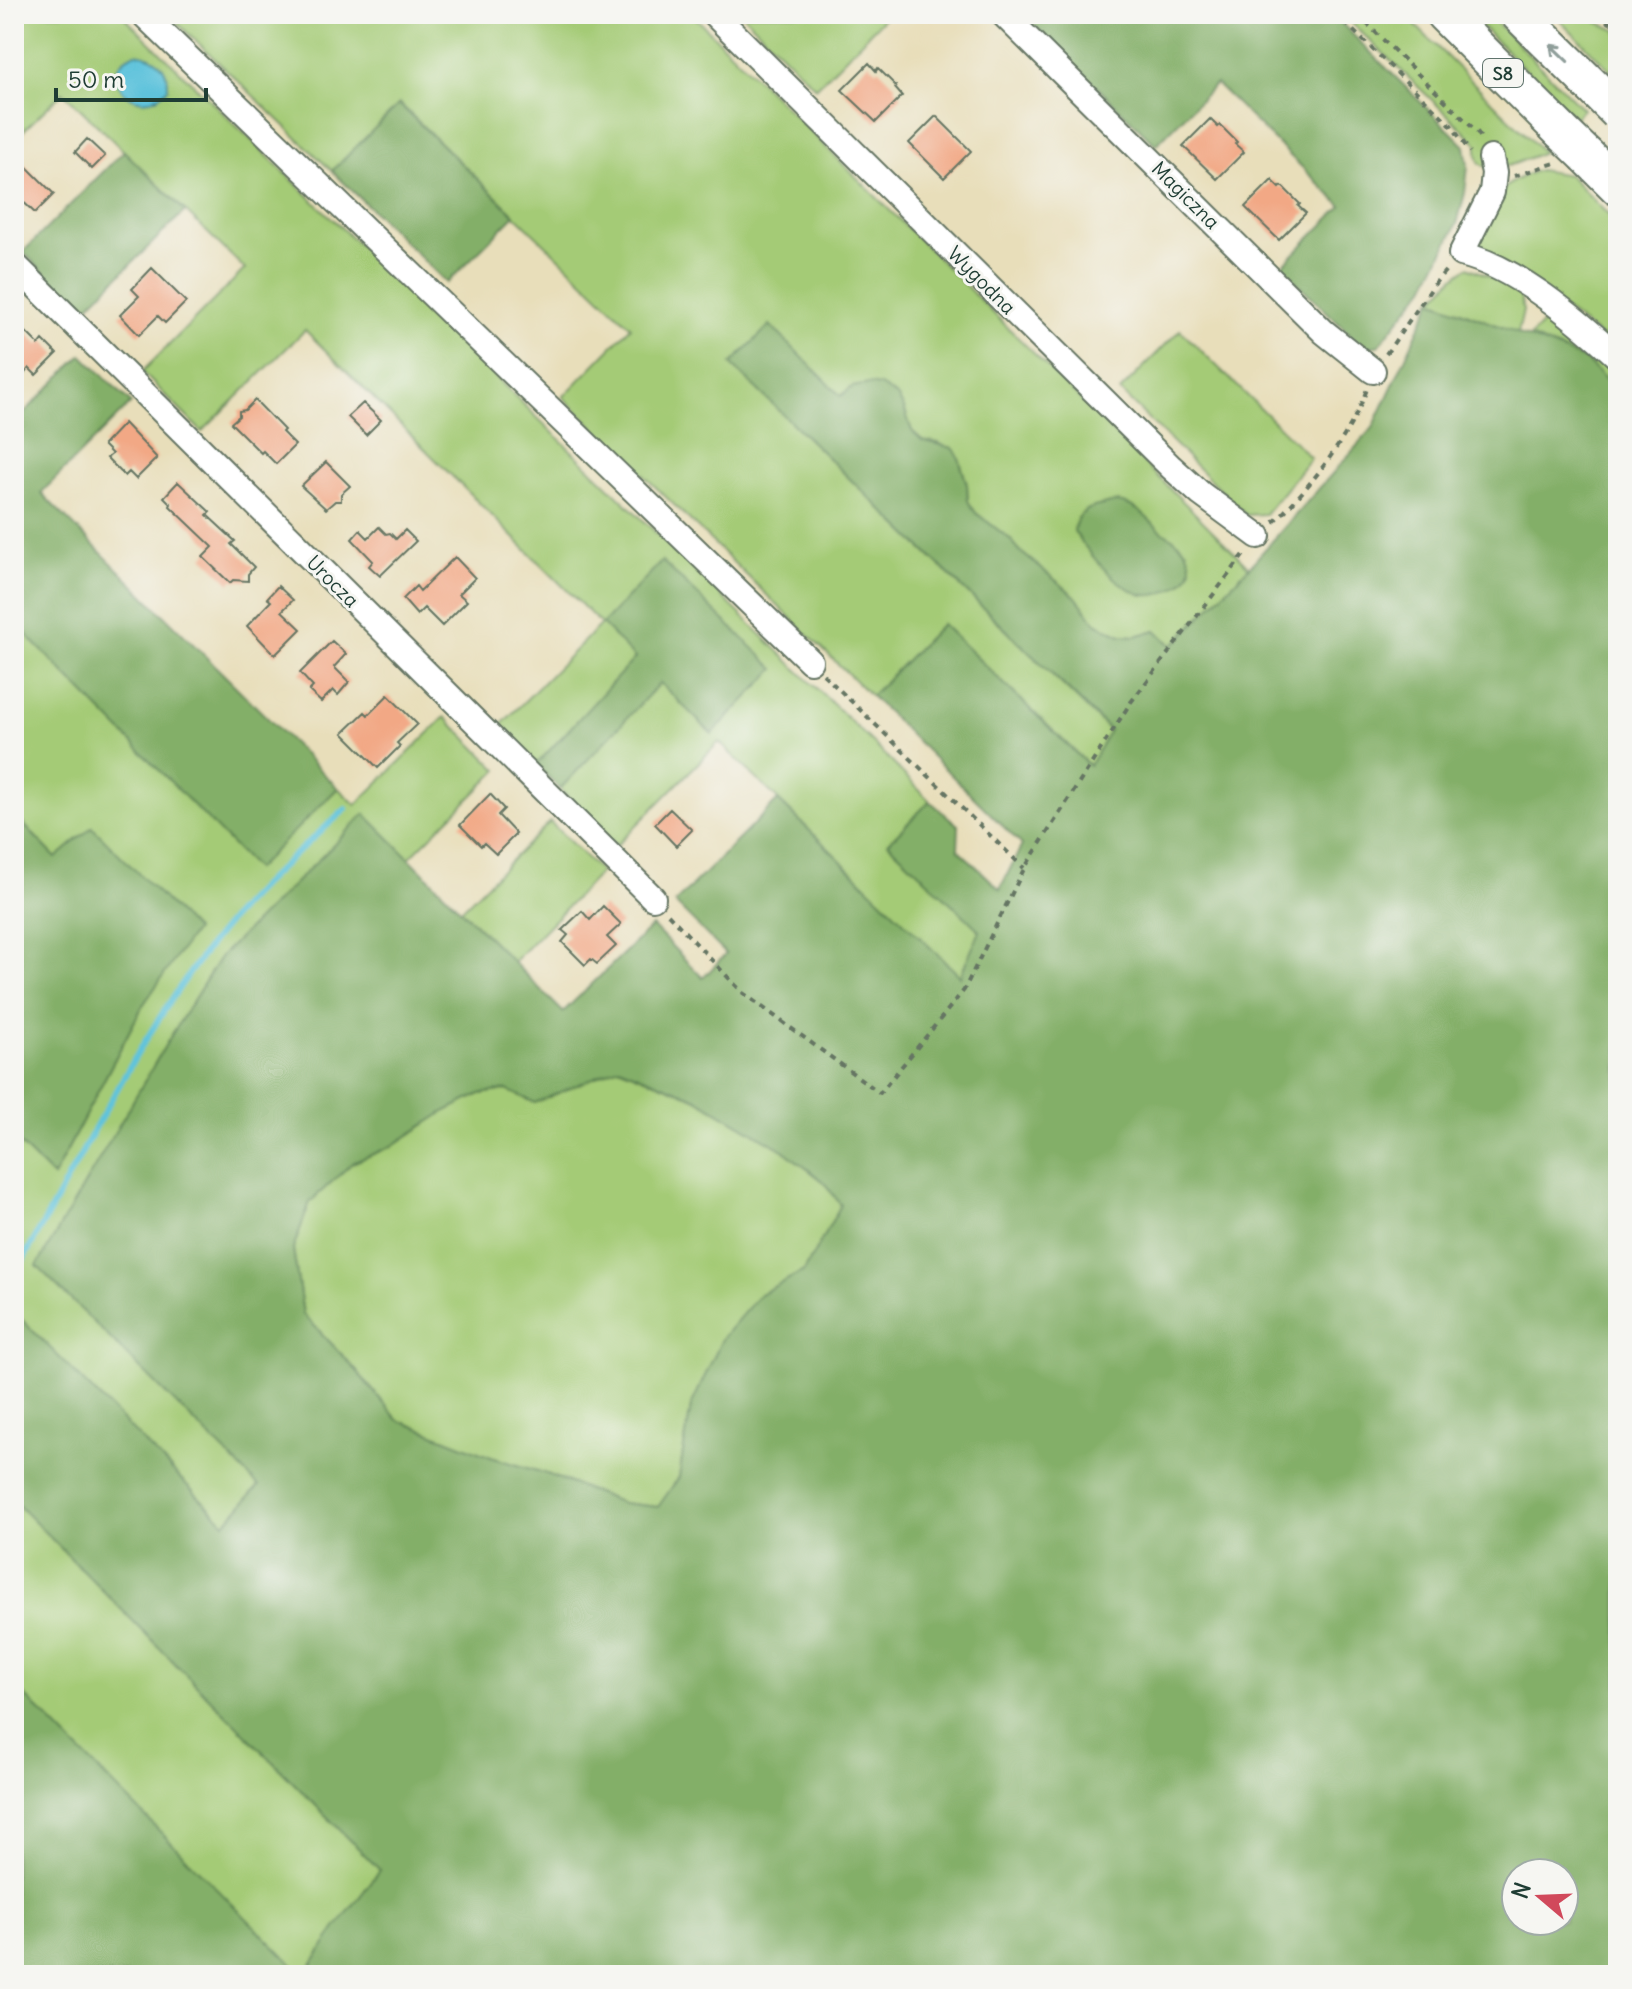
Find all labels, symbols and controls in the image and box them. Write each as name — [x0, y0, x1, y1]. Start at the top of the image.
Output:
one-way arrow — [1550, 44, 1569, 63]
scale bar — [56, 52, 206, 102]
road number: S8 — [1483, 59, 1523, 87]
text: 50 m — [68, 64, 124, 94]
street label: Magiczna — [1147, 156, 1225, 234]
street label: Wygodna — [943, 241, 1021, 319]
street label: Urocza — [302, 550, 364, 612]
north arrow — [1500, 1857, 1580, 1937]
text: N — [1505, 1879, 1537, 1902]

